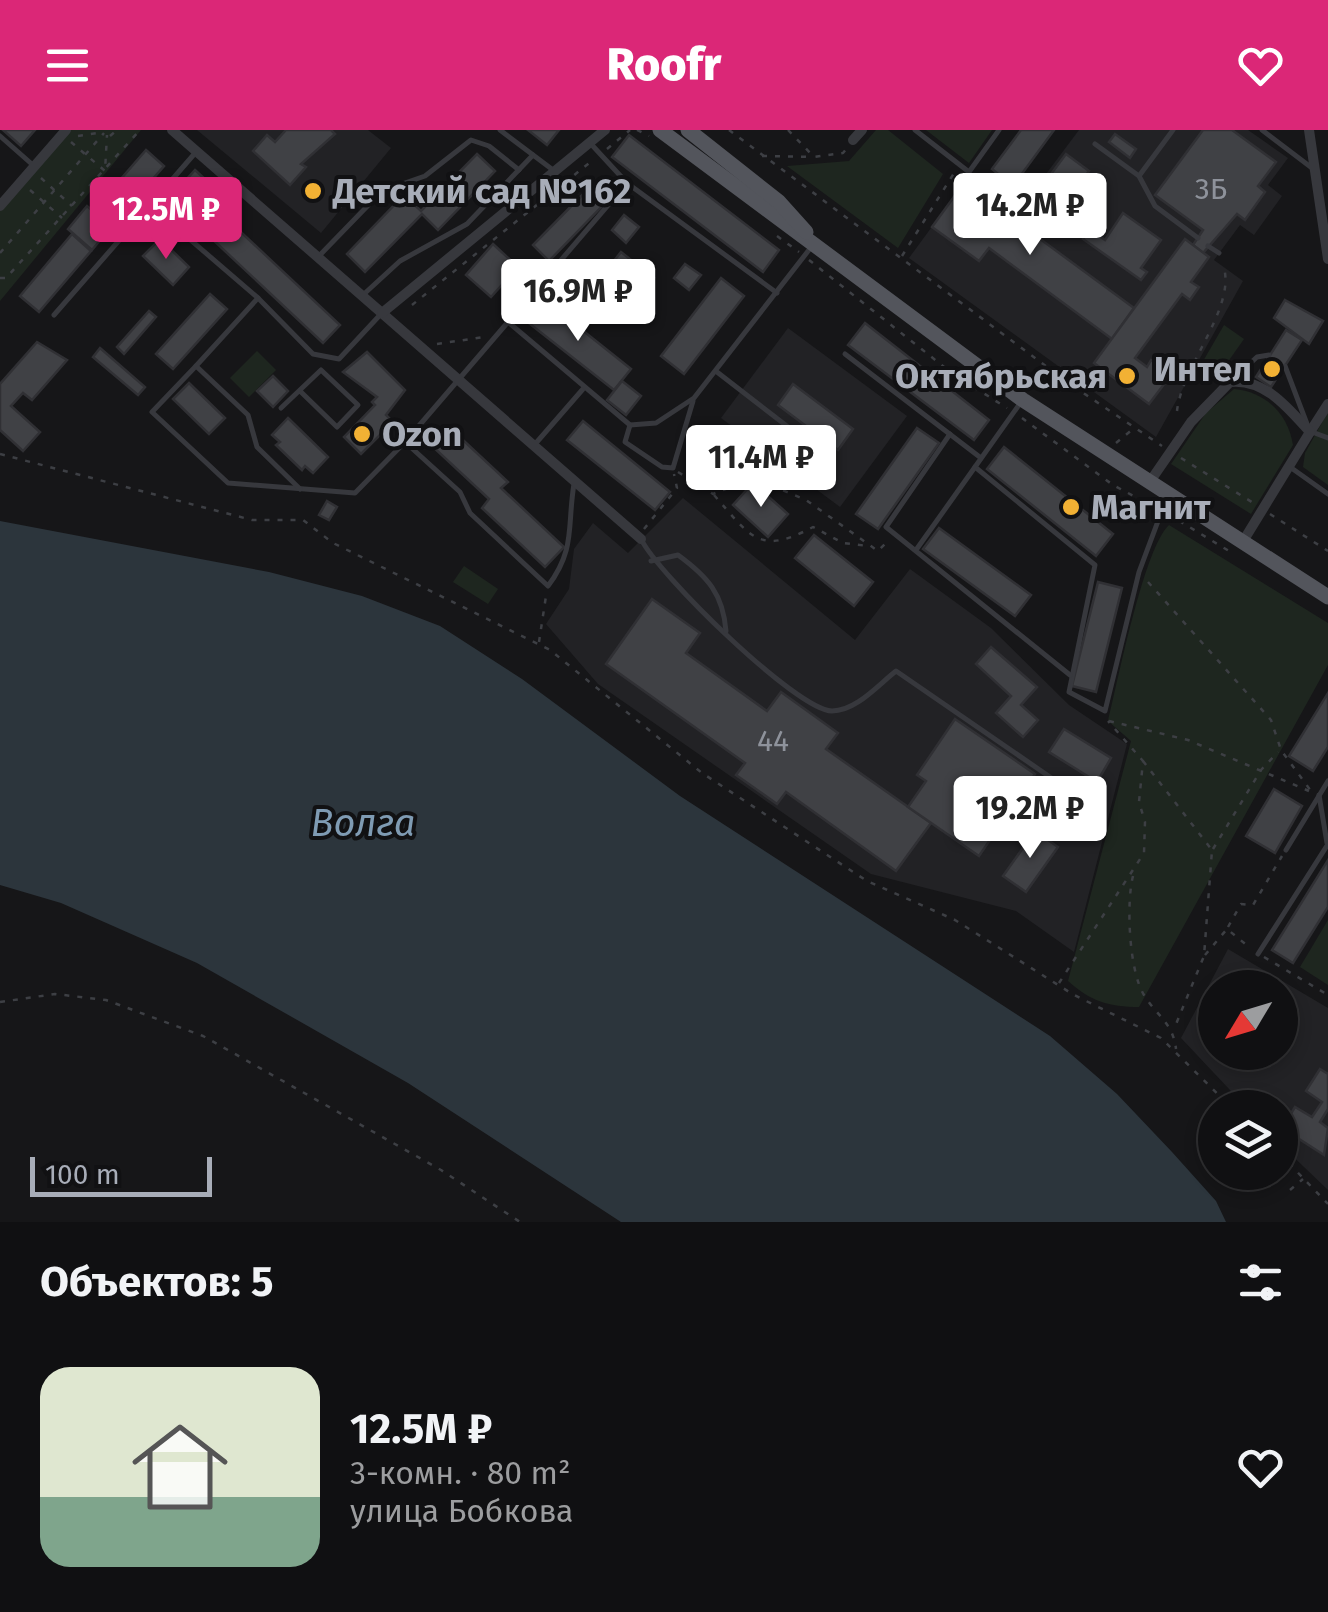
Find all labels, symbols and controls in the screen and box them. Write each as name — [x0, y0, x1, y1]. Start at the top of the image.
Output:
icon: menu — [40, 38, 95, 93]
text: Roofr — [607, 38, 721, 92]
icon: heart — [1233, 38, 1288, 93]
place label: Детский сад №162 — [332, 170, 631, 212]
house number: 3Б — [1195, 171, 1227, 207]
pin: 14.2M ₽ — [938, 173, 1122, 258]
pin: 12.5M ₽ — [74, 177, 258, 262]
marker: Детский сад №162 — [302, 180, 324, 202]
text: 14.2M ₽ — [976, 186, 1084, 224]
text: 12.5M ₽ — [112, 190, 220, 228]
pin: 16.9M ₽ — [486, 259, 670, 344]
text: 16.9M ₽ — [523, 272, 633, 310]
place label: Интел — [1154, 348, 1252, 390]
place label: Октябрьская — [895, 355, 1107, 397]
marker: Интел — [1261, 358, 1283, 380]
marker: Октябрьская — [1116, 365, 1138, 387]
place label: Ozon — [382, 413, 462, 455]
marker: Ozon — [351, 423, 373, 445]
pin: 11.4M ₽ — [669, 425, 853, 510]
text: 11.4M ₽ — [708, 438, 814, 476]
place label: Магнит — [1091, 486, 1211, 528]
marker: Магнит — [1060, 496, 1082, 518]
house number: 44 — [757, 723, 789, 759]
pin: 19.2M ₽ — [938, 776, 1122, 861]
text: 19.2M ₽ — [976, 789, 1084, 827]
water label: Волга — [311, 800, 415, 846]
north arrow — [1198, 970, 1298, 1070]
map controls — [1198, 970, 1298, 1190]
button: layers — [1198, 1090, 1298, 1190]
scale bar — [30, 1152, 212, 1196]
text: 100 m — [45, 1158, 120, 1191]
icon: filters — [1233, 1255, 1288, 1310]
text: Объектов: 5 — [40, 1257, 273, 1307]
text: 12.5M ₽ — [350, 1404, 492, 1454]
icon: home — [120, 1407, 240, 1527]
icon: heart — [1233, 1440, 1288, 1495]
text: 3-комн. · 80 m² — [350, 1454, 571, 1492]
text: улица Бобкова — [350, 1492, 574, 1530]

